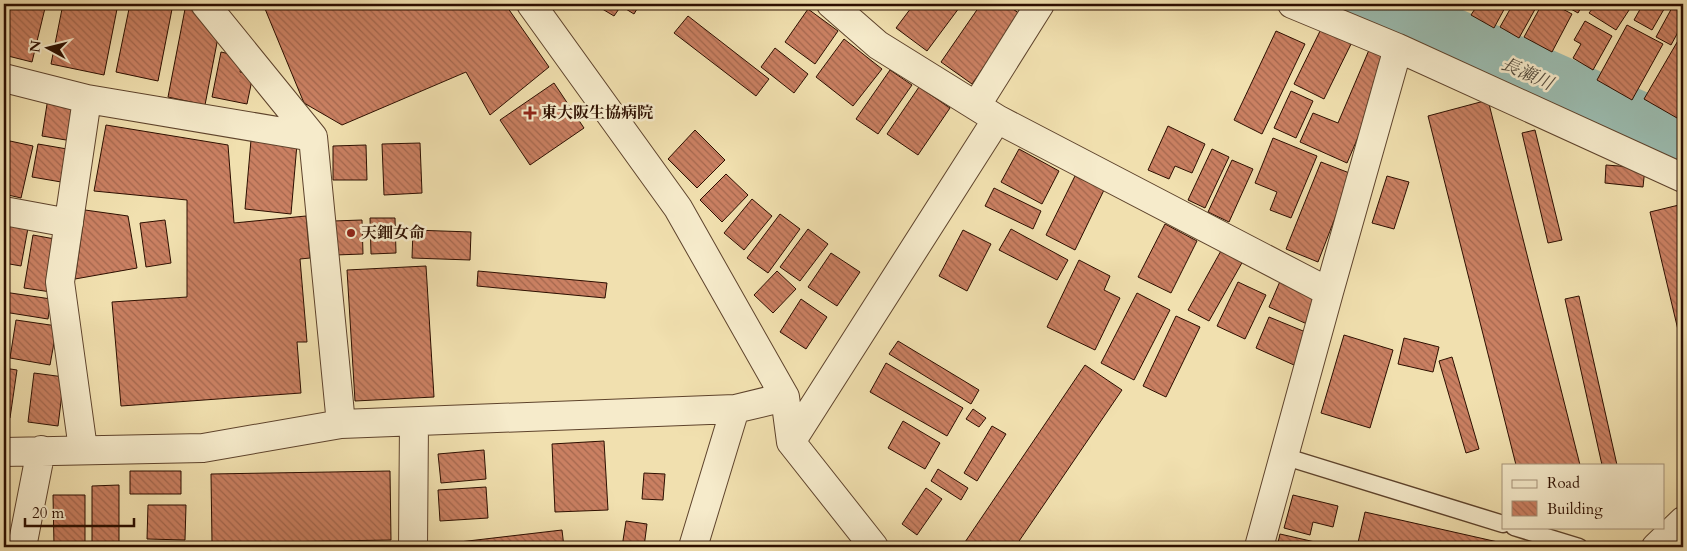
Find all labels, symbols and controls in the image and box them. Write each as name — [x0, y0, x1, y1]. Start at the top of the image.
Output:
north arrow — [22, 22, 72, 72]
text: N — [25, 39, 46, 54]
water label: 長瀬川 — [1497, 52, 1559, 97]
place label: 東大阪生協病院 — [541, 102, 653, 124]
marker: 東大阪生協病院 — [523, 106, 537, 120]
place label: 天鈿女命 — [361, 222, 425, 244]
marker: 天鈿女命 — [345, 227, 357, 239]
legend — [1502, 464, 1664, 528]
text: Road — [1547, 473, 1580, 493]
scale bar — [25, 496, 134, 528]
text: Building — [1547, 499, 1603, 519]
text: 20 m — [32, 503, 64, 523]

